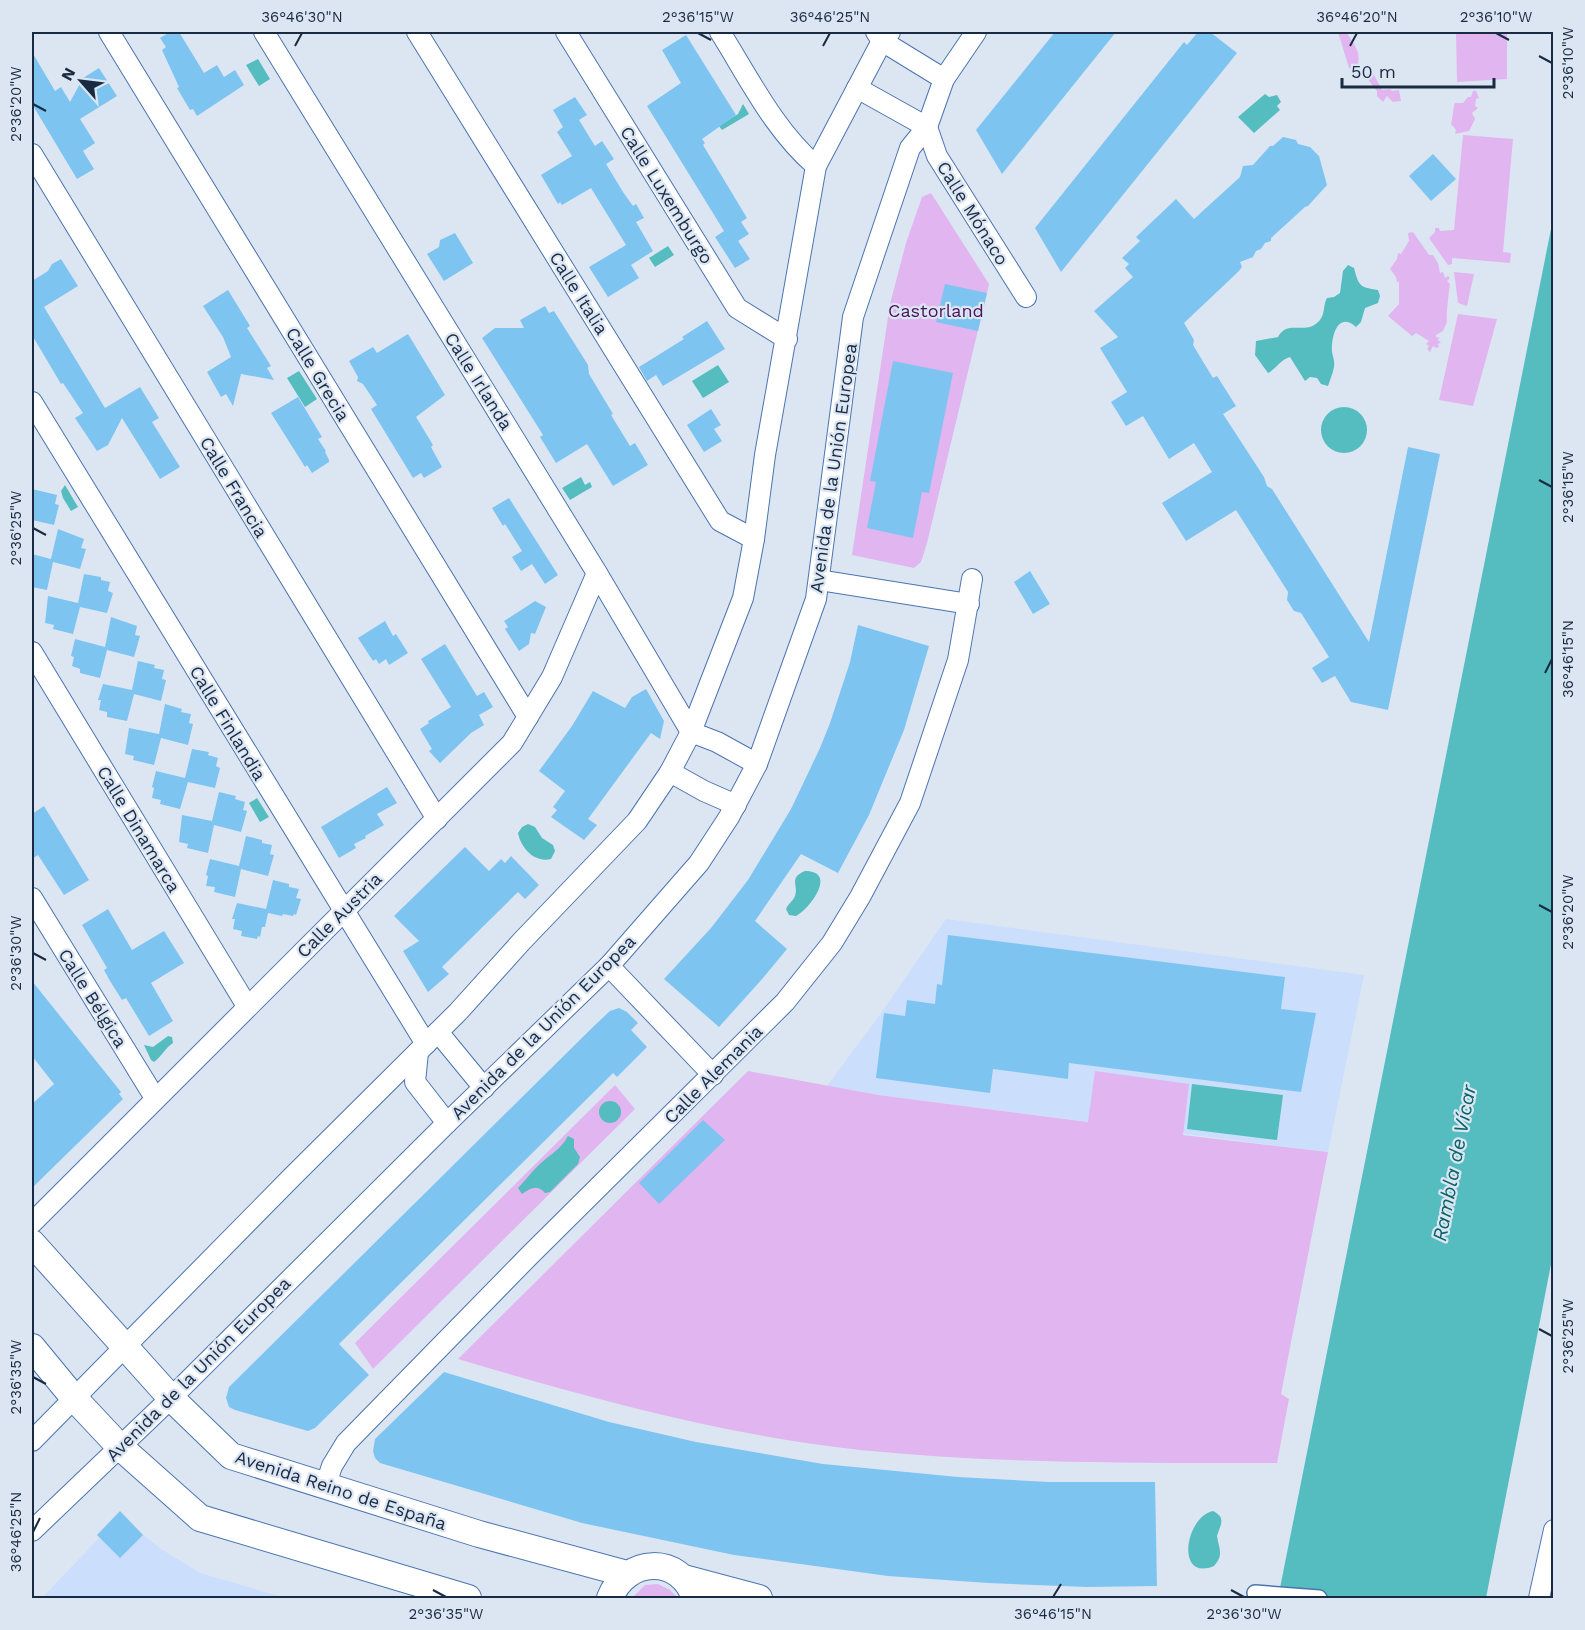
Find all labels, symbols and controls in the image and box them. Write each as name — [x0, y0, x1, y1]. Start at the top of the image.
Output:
text: 36°46'30"N — [261, 8, 343, 26]
text: 2°36'15"W — [662, 8, 734, 26]
text: 36°46'25"N — [790, 8, 870, 26]
text: 36°46'20"N — [1316, 8, 1398, 26]
text: 2°36'10"W — [1460, 8, 1532, 26]
text: 2°36'10"W — [1559, 27, 1577, 99]
north arrow — [51, 51, 111, 111]
scale bar — [1342, 51, 1494, 89]
text: 50 m — [1351, 61, 1396, 82]
text: N — [57, 64, 79, 84]
text: 2°36'20"W — [7, 66, 25, 142]
street label: Calle Luxemburgo — [616, 122, 718, 268]
street label: Calle Mónaco — [933, 157, 1013, 269]
street label: Calle Italia — [545, 248, 613, 338]
park label: Castorland — [888, 300, 984, 321]
street label: Calle Grecia — [282, 323, 354, 425]
street label: Calle Irlanda — [441, 328, 517, 434]
street label: Avenida de la Unión Europea — [805, 342, 861, 594]
street label: Calle Francia — [196, 433, 272, 541]
text: 2°36'15"W — [1559, 451, 1577, 523]
text: 2°36'25"W — [7, 491, 25, 565]
text: 36°46'15"N — [1559, 620, 1577, 698]
street label: Calle Finlandia — [185, 662, 271, 784]
street label: Calle Dinamarca — [93, 762, 185, 896]
street label: Calle Austria — [292, 868, 386, 962]
text: 2°36'20"W — [1559, 874, 1577, 950]
text: 2°36'30"W — [7, 915, 25, 991]
street label: Avenida de la Unión Europea — [446, 930, 640, 1124]
street label: Calle Bélgica — [54, 945, 132, 1051]
street label: Calle Alemania — [659, 1020, 767, 1128]
water label: Rambla de Vícar — [1427, 1082, 1481, 1243]
street label: Avenida de la Unión Europea — [101, 1272, 295, 1466]
text: 2°36'25"W — [1559, 1299, 1577, 1373]
text: 2°36'35"W — [7, 1340, 25, 1414]
street label: Avenida Reino de España — [233, 1446, 449, 1534]
text: 36°46'25"N — [7, 1492, 25, 1572]
text: 2°36'35"W — [409, 1605, 483, 1623]
text: 36°46'15"N — [1014, 1605, 1092, 1623]
text: 2°36'30"W — [1206, 1605, 1282, 1623]

